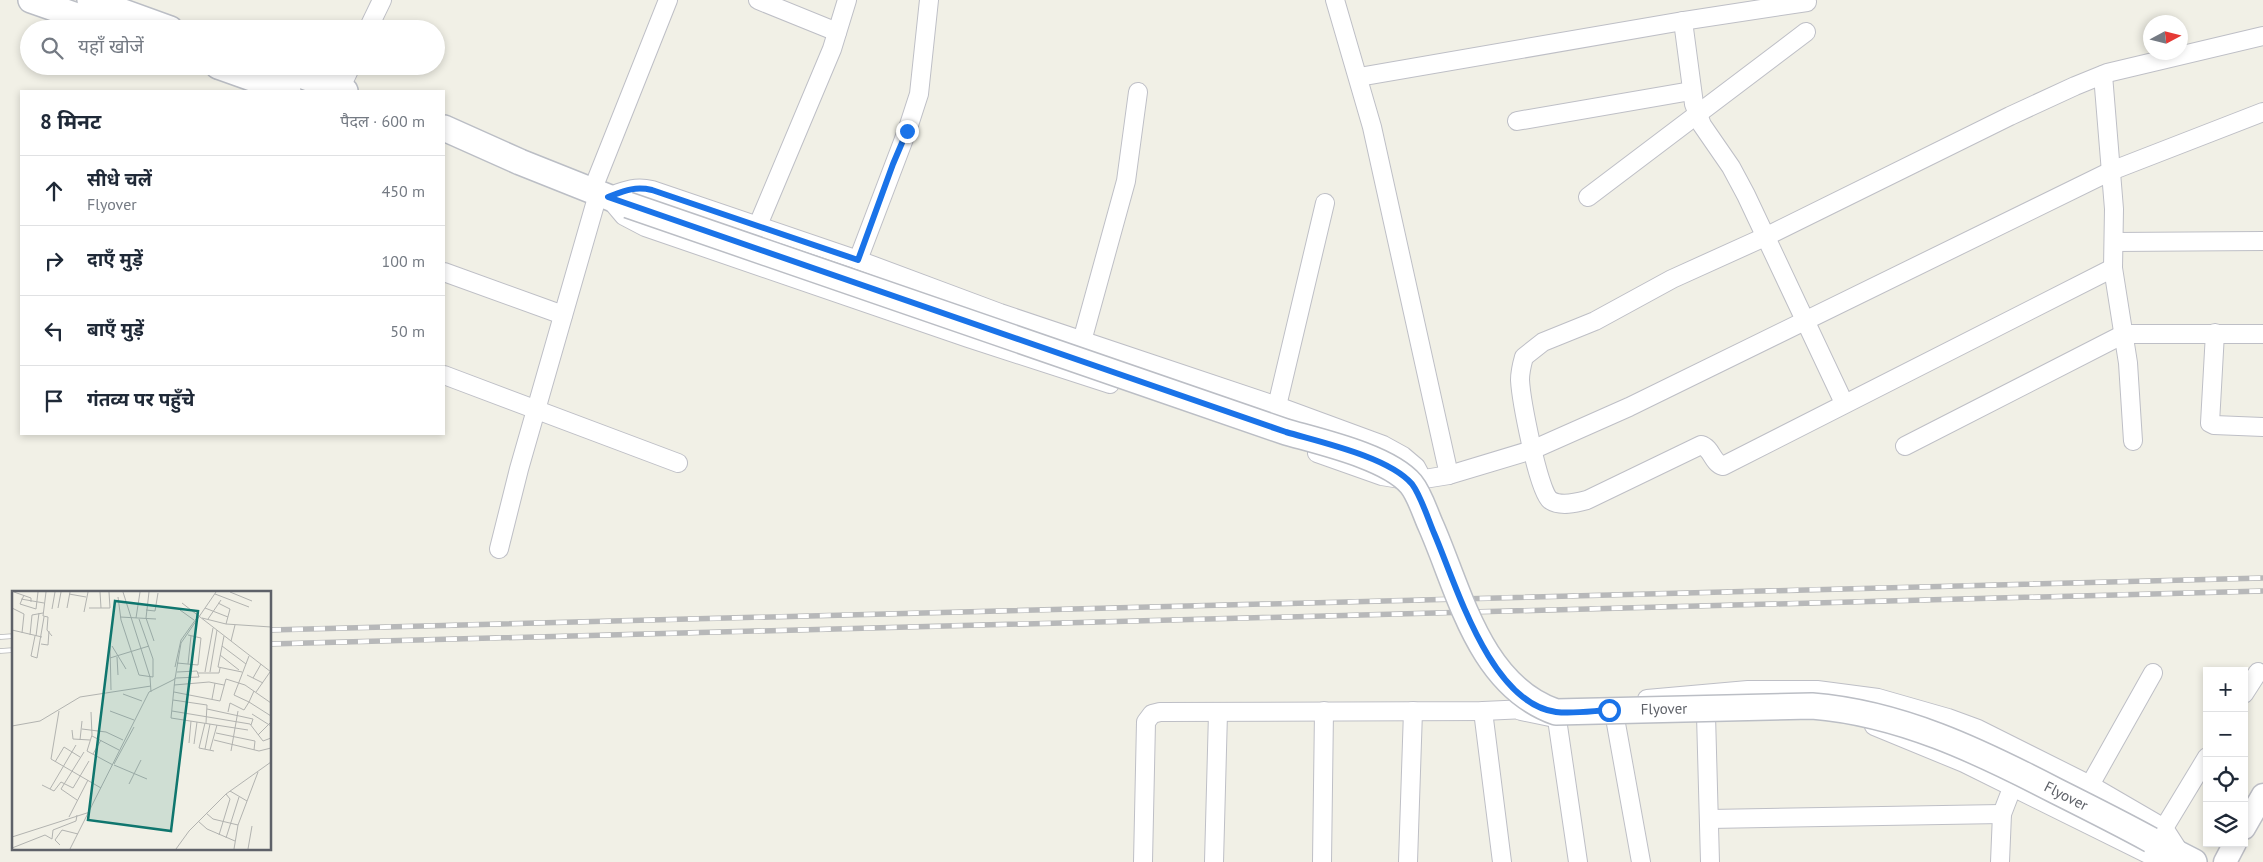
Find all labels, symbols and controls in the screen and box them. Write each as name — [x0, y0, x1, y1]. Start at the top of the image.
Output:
north arrow — [2143, 15, 2188, 60]
search box — [20, 20, 445, 75]
icon: search — [38, 34, 66, 62]
text: यहाँ खोजें — [78, 34, 144, 58]
text: 8 मिनट — [40, 108, 101, 135]
text: पैदल · 600 m — [340, 111, 425, 131]
route end — [896, 120, 919, 143]
text: सीधे चलें — [87, 167, 152, 191]
icon: ahead — [40, 177, 68, 205]
text: 450 m — [382, 181, 425, 201]
text: Flyover — [87, 194, 137, 214]
icon: right — [40, 247, 68, 275]
text: दाएँ मुड़ें — [87, 247, 143, 271]
text: 100 m — [382, 251, 425, 271]
icon: left — [40, 317, 68, 345]
text: बाएँ मुड़ें — [87, 317, 144, 341]
text: 50 m — [390, 321, 425, 341]
icon: arrive — [40, 387, 68, 415]
text: गंतव्य पर पहुँचे — [87, 387, 194, 411]
inset map — [12, 591, 271, 850]
map controls — [2203, 667, 2248, 847]
button: + — [2203, 667, 2248, 712]
route start — [1598, 699, 1621, 722]
street label: Flyover — [1641, 699, 1687, 718]
button: − — [2203, 712, 2248, 757]
button: locate — [2203, 757, 2248, 802]
street label: Flyover — [2041, 777, 2091, 815]
button: layers — [2203, 802, 2248, 847]

